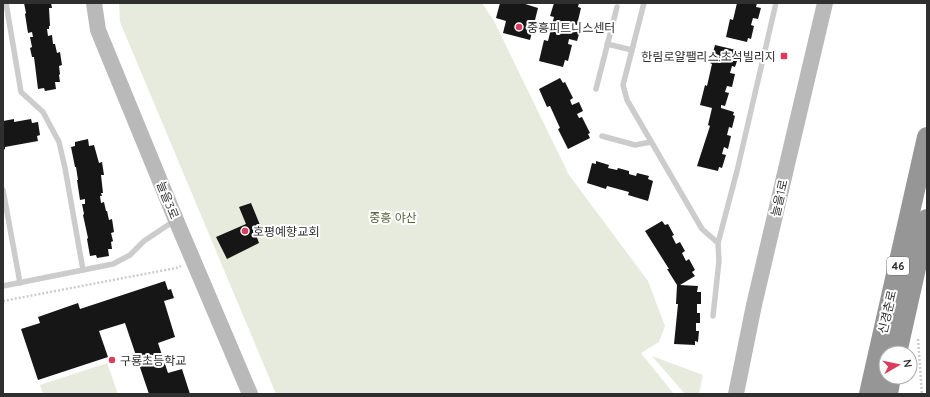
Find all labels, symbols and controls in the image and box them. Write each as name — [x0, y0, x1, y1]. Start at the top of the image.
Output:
place label: 중흥피트니스센터 — [527, 20, 615, 35]
marker: 중흥피트니스센터 — [514, 22, 524, 32]
place label: 한림로얄팰리스.초석빌리지 — [641, 49, 776, 64]
marker: 한림로얄팰리스.초석빌리지 — [779, 51, 789, 61]
street label: 늘을1로 — [767, 178, 791, 218]
street label: 늘을3로 — [154, 179, 182, 221]
park label: 중흥 야산 — [369, 210, 417, 225]
place label: 호평예향교회 — [253, 224, 319, 239]
marker: 호평예향교회 — [240, 226, 250, 236]
road number: 46 — [887, 257, 909, 275]
street label: 신경춘로 — [875, 289, 899, 335]
north arrow — [878, 345, 918, 385]
place label: 구룡초등학교 — [120, 353, 186, 368]
marker: 구룡초등학교 — [107, 355, 117, 365]
text: N — [900, 358, 915, 369]

